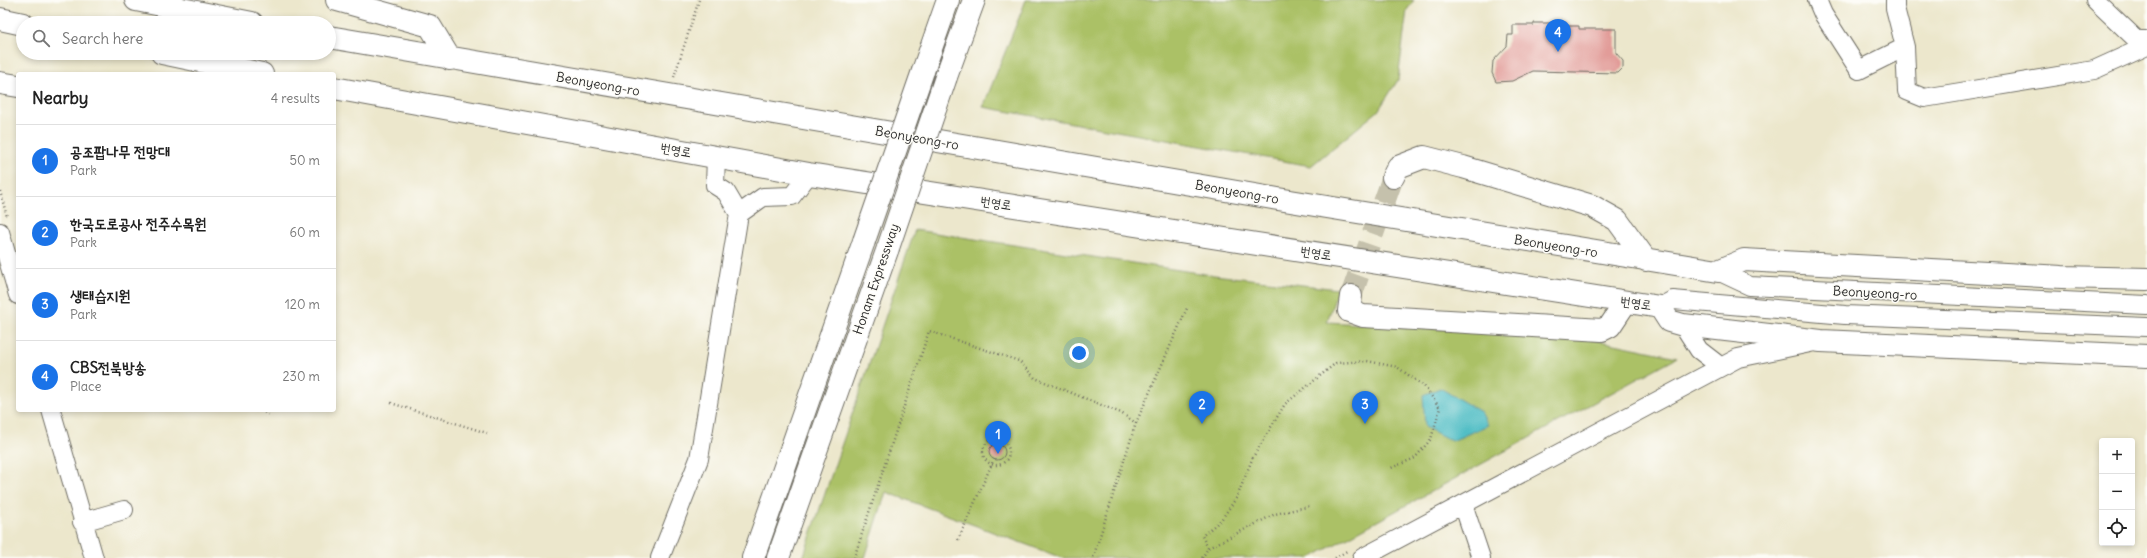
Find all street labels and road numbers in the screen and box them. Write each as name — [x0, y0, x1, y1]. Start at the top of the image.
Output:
street label: Beonyeong-ro — [555, 68, 641, 100]
street label: Beonyeong-ro — [874, 122, 960, 154]
street label: 번영로 — [659, 139, 693, 161]
street label: Beonyeong-ro — [1194, 176, 1280, 208]
street label: 번영로 — [979, 192, 1013, 214]
street label: Honam Expressway — [849, 221, 903, 337]
street label: Beonyeong-ro — [1513, 231, 1599, 261]
street label: 번영로 — [1299, 242, 1333, 264]
street label: Beonyeong-ro — [1832, 282, 1918, 304]
street label: 번영로 — [1619, 292, 1653, 314]

